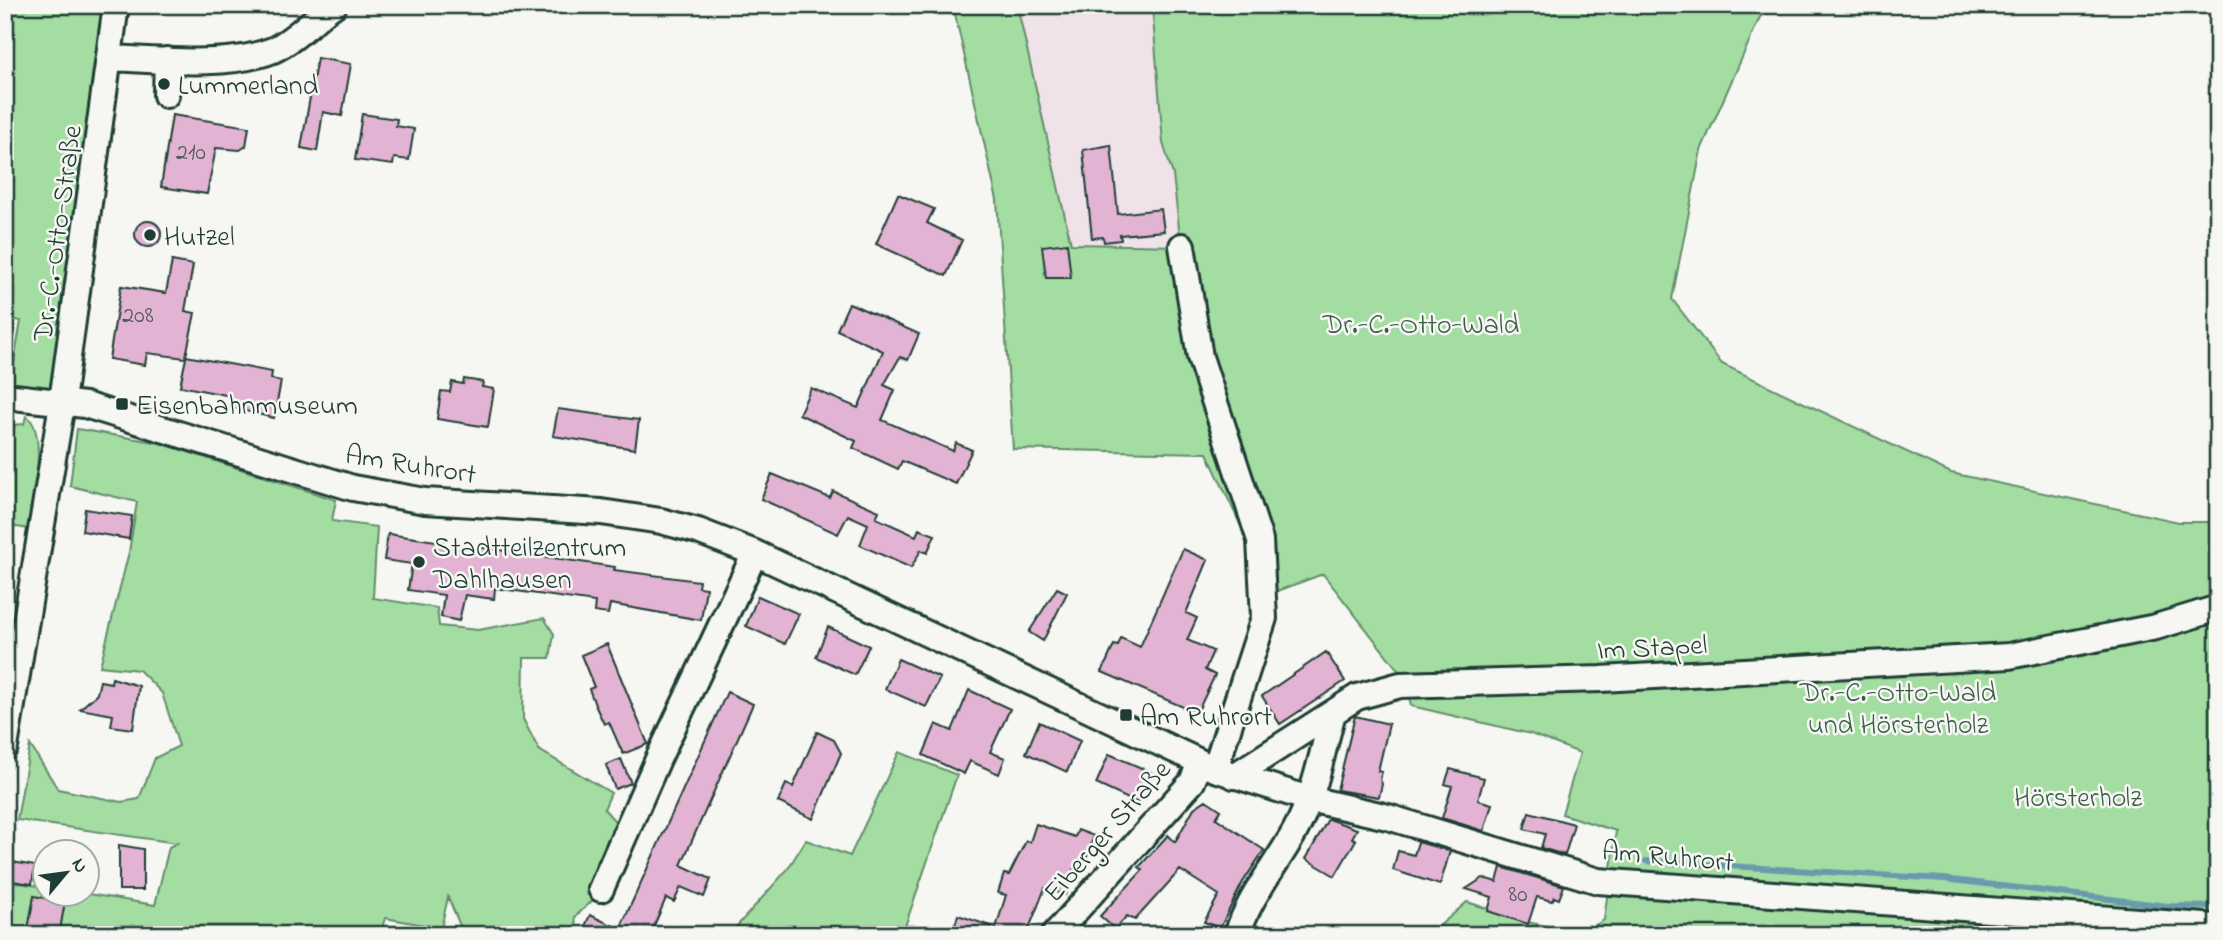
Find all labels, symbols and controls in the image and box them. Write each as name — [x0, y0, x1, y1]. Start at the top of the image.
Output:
place label: Lummerland — [178, 67, 319, 108]
marker: Lummerland — [156, 76, 172, 92]
street label: Dr.-C.-Otto-Straße — [24, 122, 95, 345]
house number: 210 — [176, 136, 206, 171]
place label: Hutzel — [164, 218, 235, 259]
marker: Hutzel — [142, 227, 158, 243]
house number: 208 — [122, 299, 154, 334]
park label: Dr.-C.-Otto-Wald — [1322, 306, 1520, 347]
place label: Eisenbahnmuseum — [136, 387, 358, 428]
marker: Eisenbahnmuseum — [114, 396, 130, 412]
street label: Am Ruhrort — [342, 436, 479, 497]
place label: Stadtteilzentrum Dahlhausen — [432, 529, 626, 602]
marker: Stadtteilzentrum Dahlhausen — [411, 554, 427, 570]
street label: Im Stapel — [1596, 626, 1708, 673]
park label: Dr.-C.-Otto-Wald und Hörsterholz — [1799, 674, 1997, 747]
place label: Am Ruhrort — [1140, 698, 1272, 739]
marker: Am Ruhrort — [1118, 707, 1134, 723]
street label: Eiberger Straße — [1035, 752, 1183, 913]
park label: Hörsterholz — [2014, 779, 2142, 820]
street label: Am Ruhrort — [1600, 832, 1735, 885]
north arrow — [32, 838, 102, 908]
text: N — [64, 854, 94, 878]
house number: 80 — [1508, 878, 1528, 913]

